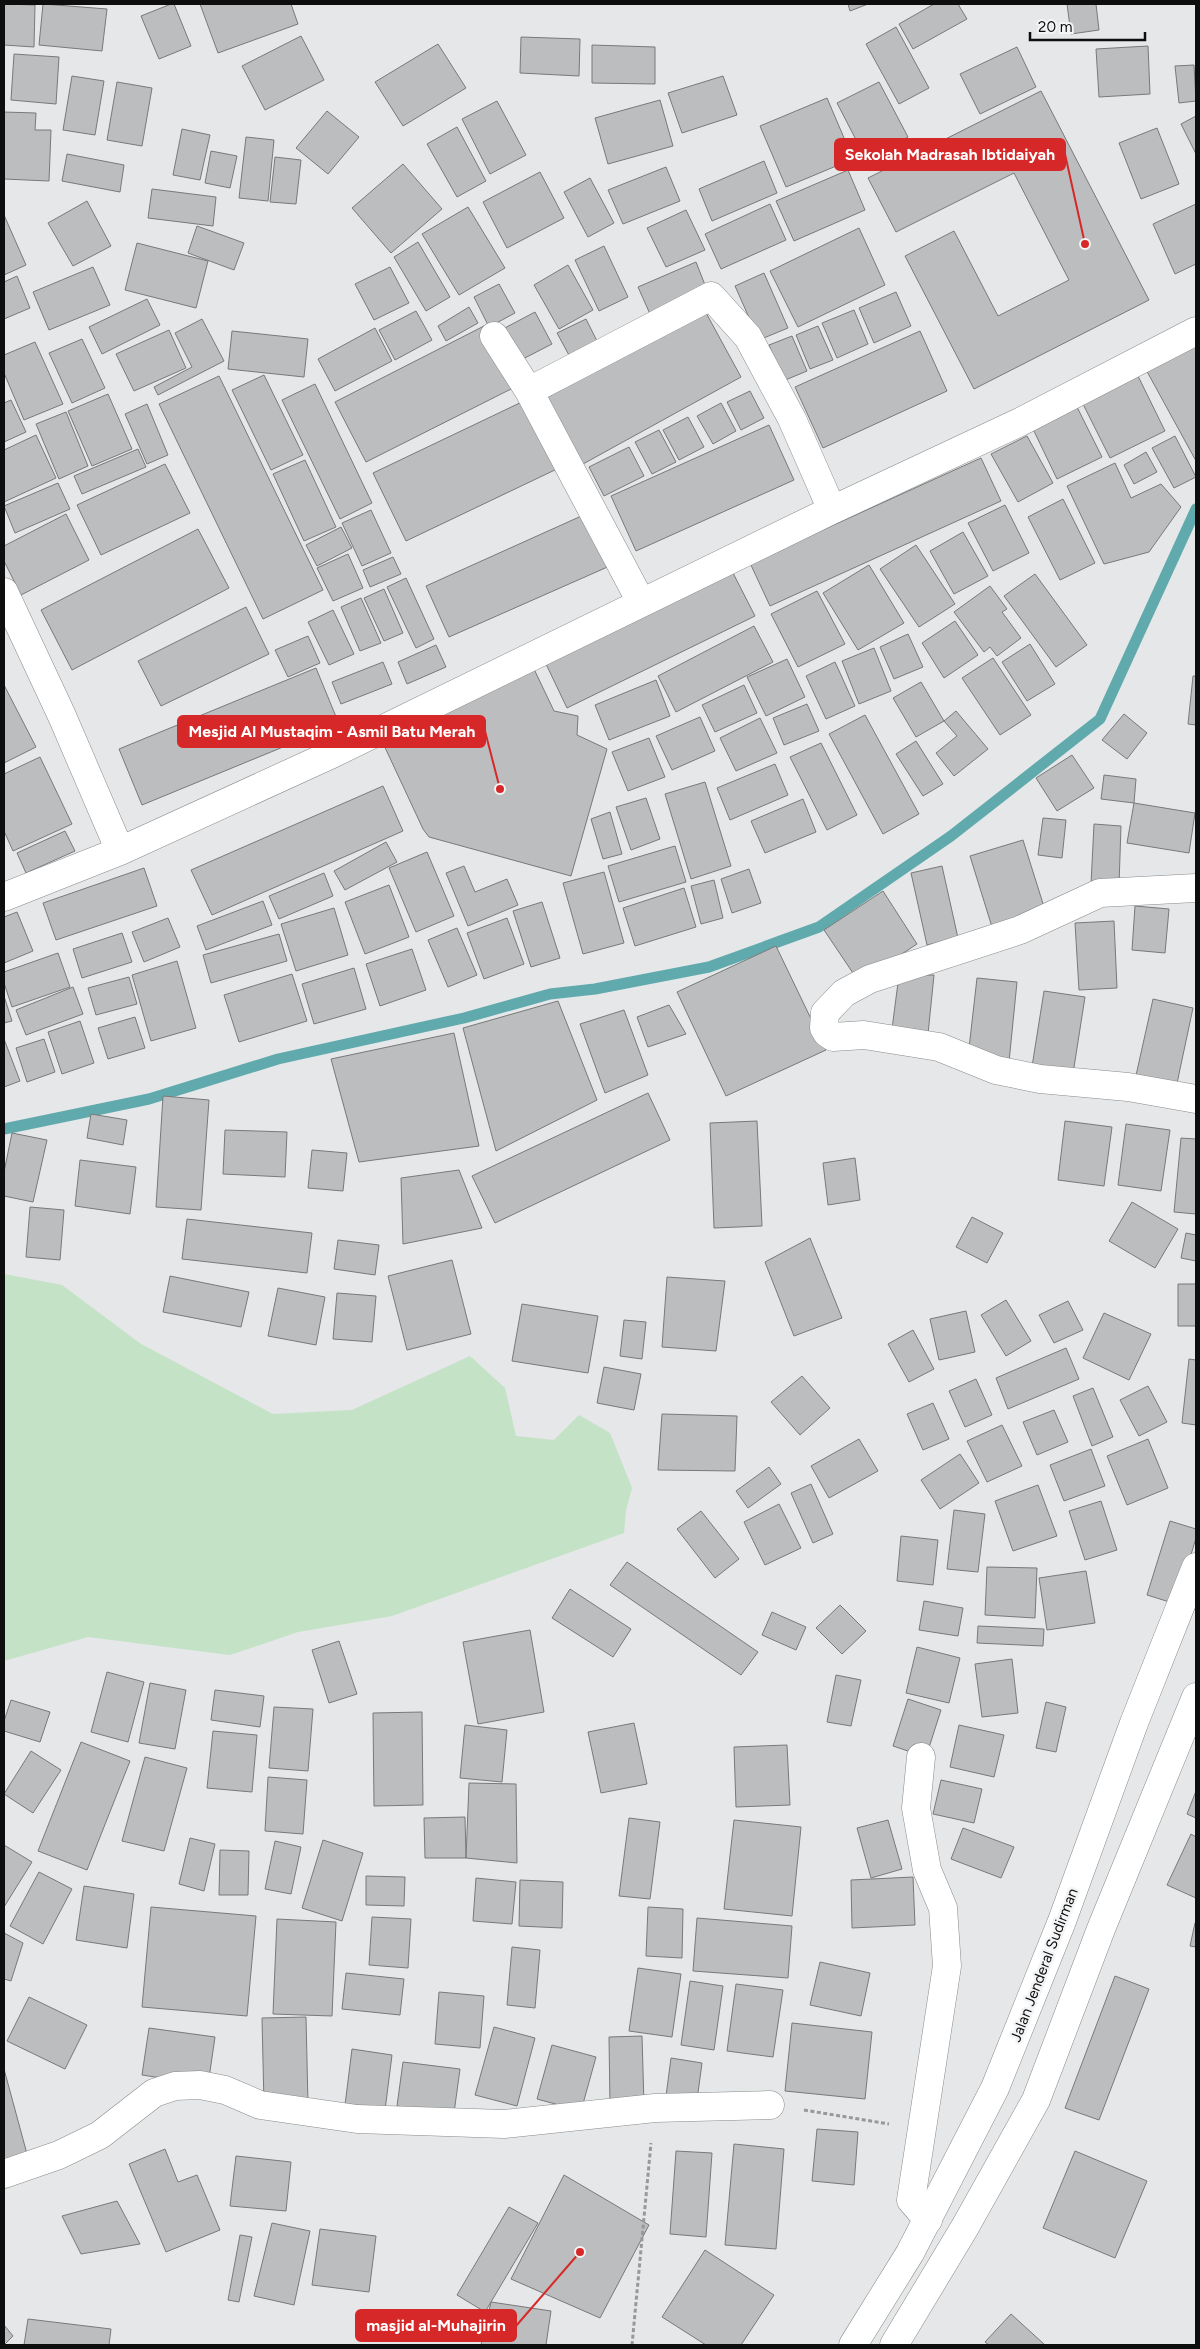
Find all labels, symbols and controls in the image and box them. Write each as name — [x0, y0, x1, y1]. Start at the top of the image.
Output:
scale bar — [1030, 10, 1145, 42]
text: 20 m — [1038, 18, 1072, 36]
callout: Sekolah Madrasah Ibtidaiyah — [835, 139, 1065, 170]
text: Sekolah Madrasah Ibtidaiyah — [845, 145, 1055, 164]
callout: Mesjid Al Mustaqim - Asmil Batu Merah — [178, 716, 485, 747]
text: Mesjid Al Mustaqim - Asmil Batu Merah — [189, 722, 475, 741]
street label: Jalan Jenderal Sudirman — [1006, 1886, 1082, 2044]
callout: masjid al-Muhajirin — [356, 2310, 516, 2341]
text: masjid al-Muhajirin — [366, 2316, 506, 2335]

